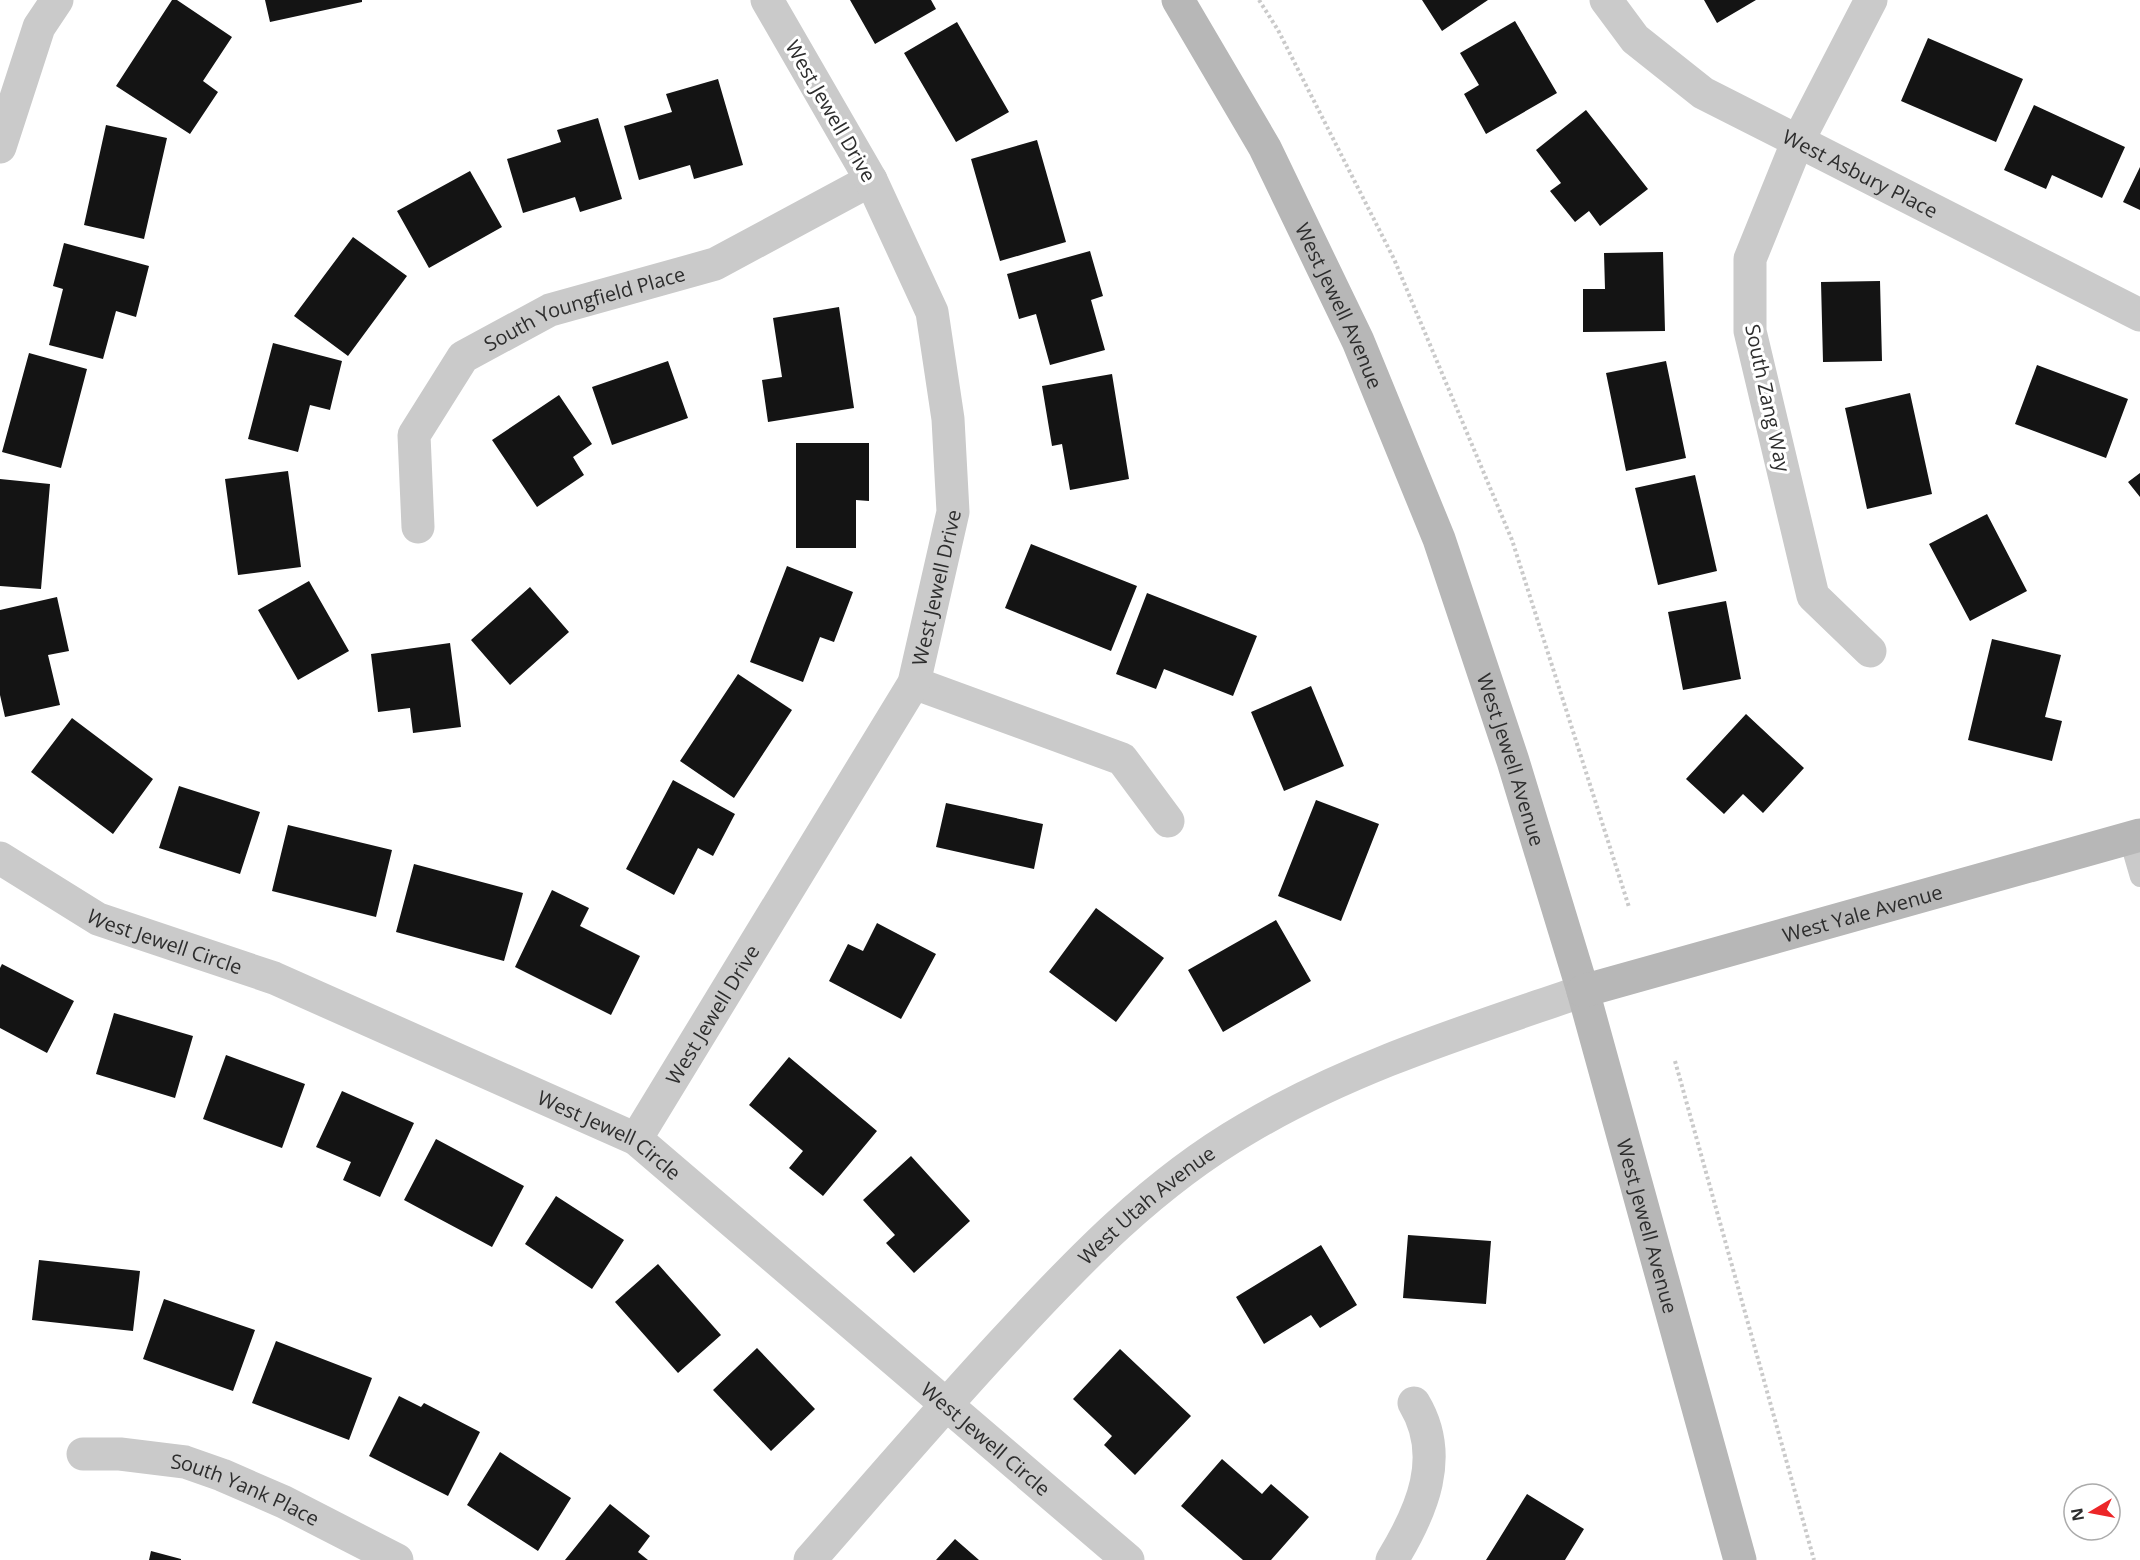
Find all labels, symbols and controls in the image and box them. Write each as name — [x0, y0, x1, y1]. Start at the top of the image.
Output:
street label: West Jewell Drive — [780, 35, 882, 187]
street label: West Asbury Place — [1778, 122, 1943, 224]
street label: West Jewell Avenue — [1289, 218, 1389, 392]
street label: South Youngfield Place — [479, 260, 688, 357]
street label: South Zang Way — [1739, 322, 1797, 475]
street label: West Jewell Drive — [905, 507, 967, 668]
street label: West Jewell Avenue — [1471, 670, 1552, 849]
street label: West Yale Avenue — [1779, 878, 1945, 948]
street label: West Jewell Circle — [82, 902, 246, 980]
street label: West Jewell Drive — [659, 939, 765, 1089]
street label: West Jewell Circle — [533, 1083, 687, 1186]
street label: West Jewell Avenue — [1611, 1136, 1685, 1316]
street label: West Utah Avenue — [1072, 1139, 1220, 1270]
street label: West Jewell Circle — [916, 1376, 1056, 1501]
street label: South Yank Place — [169, 1447, 324, 1531]
north arrow — [2062, 1482, 2122, 1542]
text: N — [2065, 1506, 2089, 1523]

